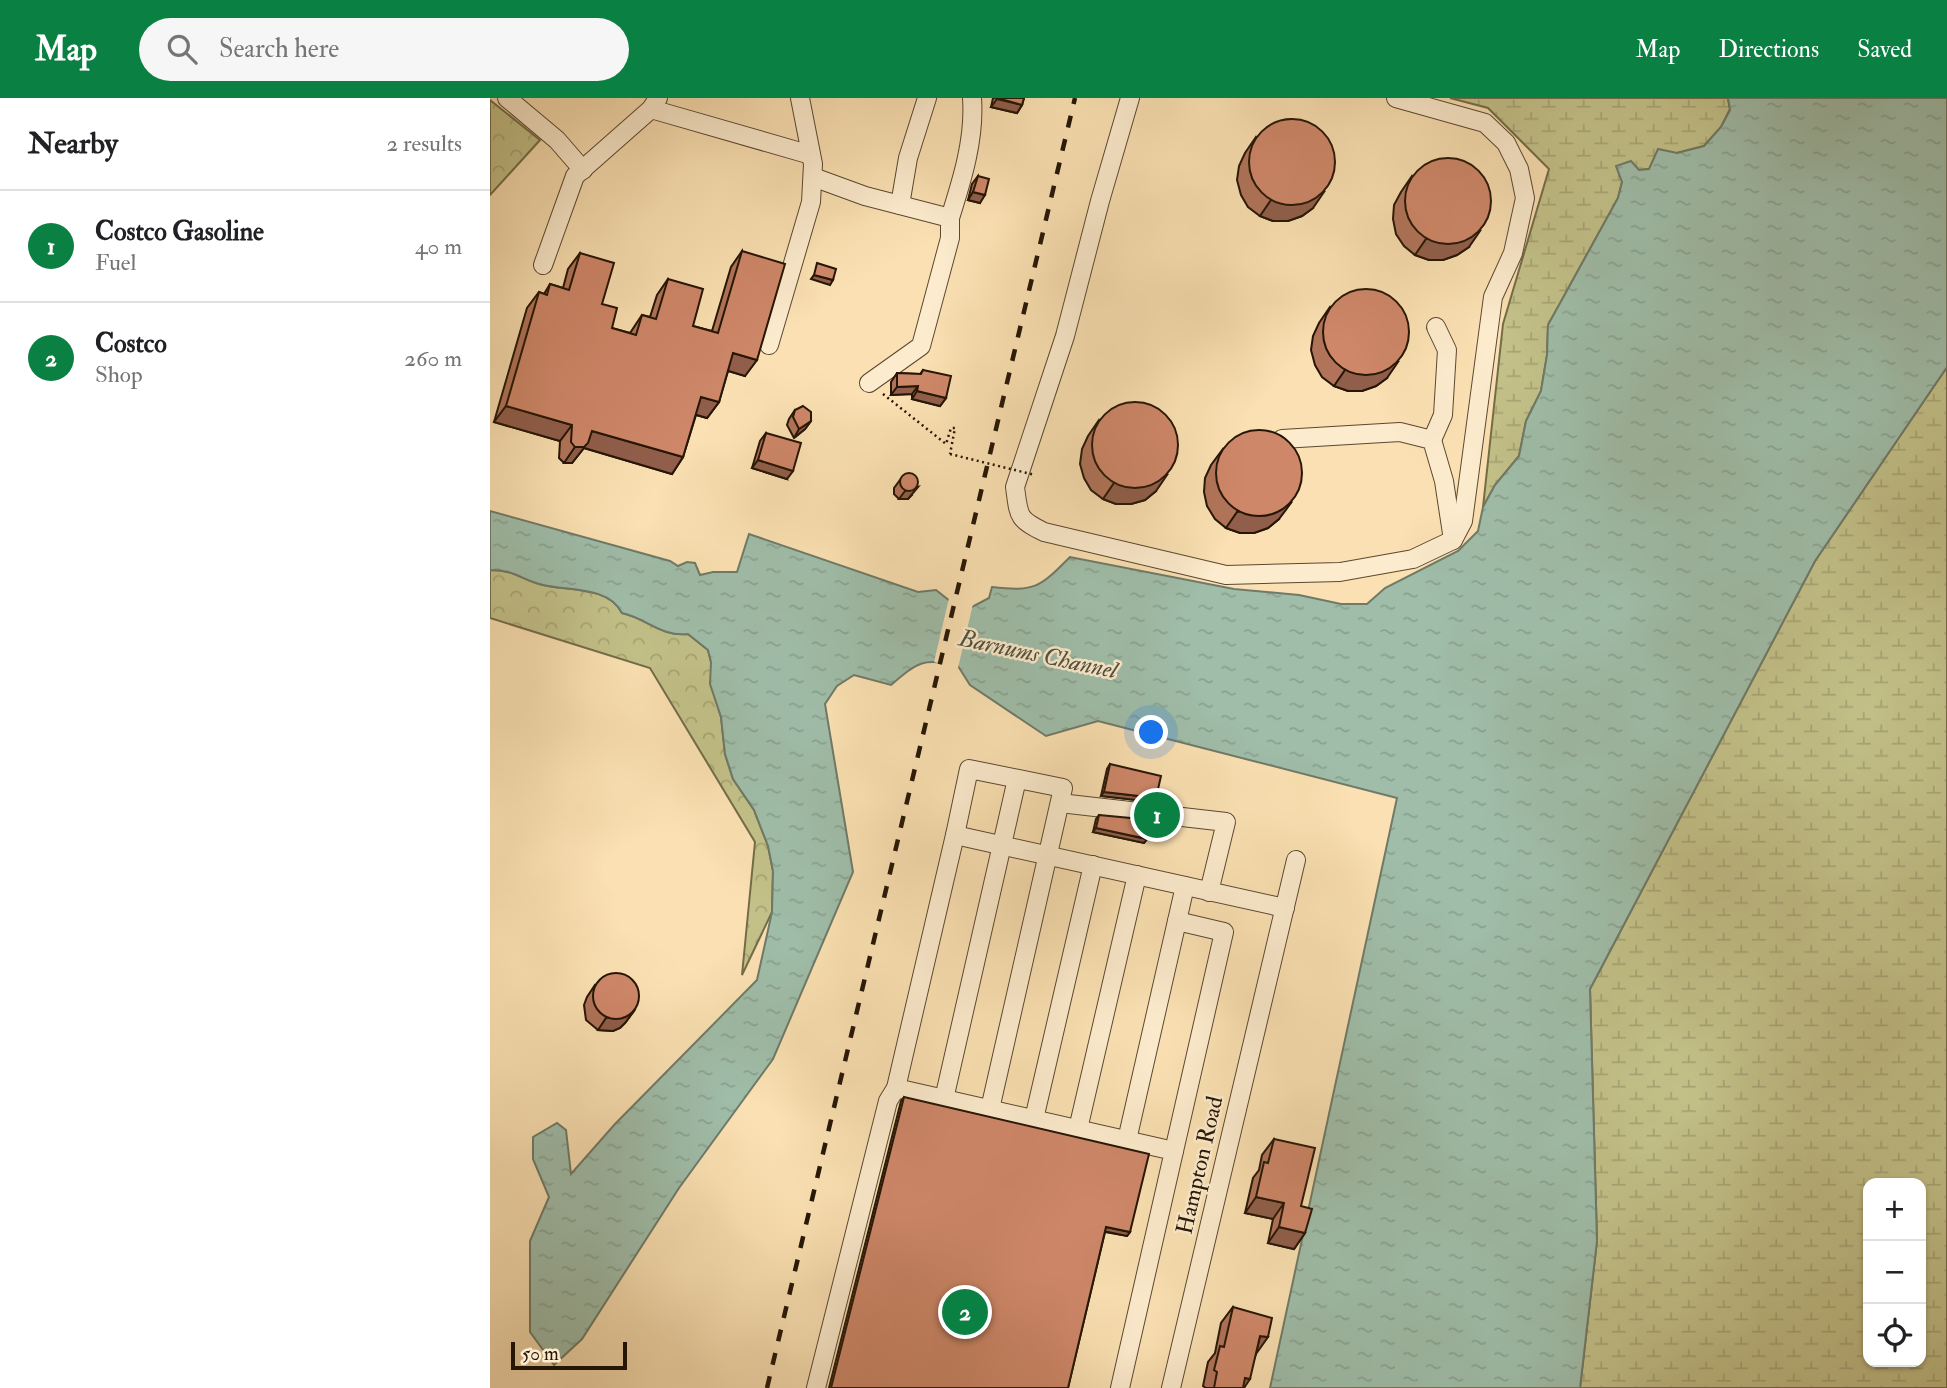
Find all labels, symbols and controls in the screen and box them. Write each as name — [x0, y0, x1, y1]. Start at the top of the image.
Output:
search box — [139, 18, 629, 81]
text: Map — [35, 29, 97, 70]
icon: search — [163, 30, 201, 68]
text: Search here — [219, 33, 339, 65]
text: Map — [1635, 34, 1680, 65]
text: Directions — [1718, 34, 1819, 65]
text: Saved — [1857, 34, 1912, 65]
text: Nearby — [28, 125, 118, 162]
text: 2 results — [387, 129, 462, 158]
text: Costco Gasoline — [95, 216, 264, 248]
text: 1 — [47, 232, 55, 261]
text: 40 m — [415, 232, 462, 261]
text: Fuel — [95, 248, 136, 277]
text: Costco — [95, 328, 167, 360]
text: 2 — [45, 344, 57, 373]
text: 260 m — [404, 344, 462, 373]
text: Shop — [95, 360, 143, 389]
water label: Barnums Channel — [955, 622, 1122, 687]
your location — [1134, 715, 1168, 749]
pin: 1 — [1134, 789, 1180, 841]
street label: Hampton Road — [1170, 1093, 1230, 1237]
map controls — [1863, 1178, 1926, 1367]
button: + — [1863, 1178, 1926, 1241]
button: − — [1863, 1241, 1926, 1304]
pin: 2 — [942, 1286, 988, 1338]
button: locate — [1863, 1304, 1926, 1367]
scale bar — [511, 1339, 626, 1371]
text: 50 m — [522, 1342, 559, 1366]

